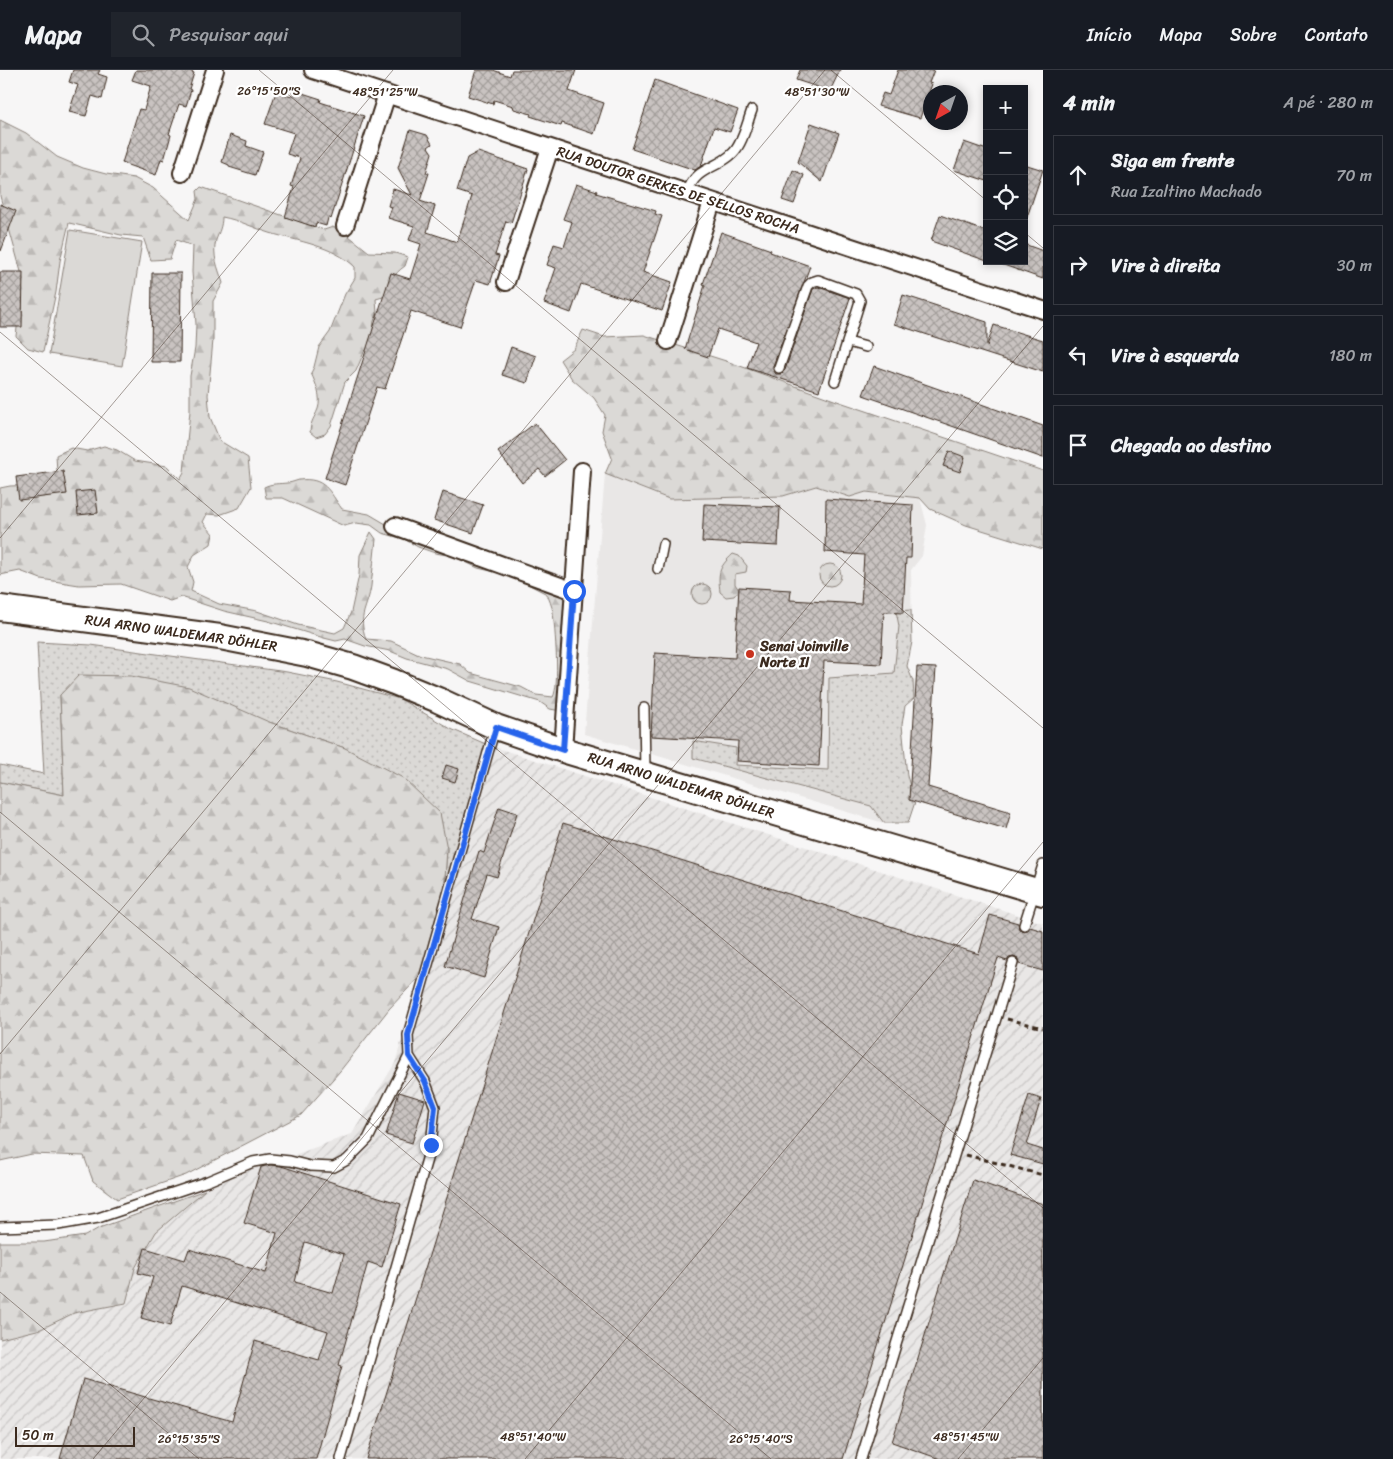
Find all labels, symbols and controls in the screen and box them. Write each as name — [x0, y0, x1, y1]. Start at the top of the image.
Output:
search box — [111, 12, 461, 57]
text: Mapa — [25, 14, 81, 56]
text: Pesquisar aqui — [169, 18, 288, 51]
text: Início — [1087, 19, 1132, 51]
text: Mapa — [1160, 19, 1202, 51]
text: Sobre — [1230, 19, 1277, 51]
text: Contato — [1305, 19, 1368, 51]
icon: search — [129, 21, 157, 49]
text: 26°15'50"S — [237, 80, 301, 102]
text: 48°51'25"W — [352, 81, 418, 103]
text: 48°51'30"W — [784, 81, 850, 103]
text: 4 min — [1063, 84, 1115, 122]
north arrow — [923, 85, 968, 130]
map controls — [983, 85, 1028, 265]
button: + — [983, 85, 1028, 130]
text: A pé · 280 m — [1284, 88, 1373, 117]
button: − — [983, 130, 1028, 175]
street label: RUA DOUTOR GERKES DE SELLOS ROCHA — [553, 139, 803, 241]
text: Siga em frente — [1111, 144, 1234, 177]
icon: ahead — [1064, 161, 1092, 189]
text: 70 m — [1336, 161, 1372, 190]
button: locate — [983, 175, 1028, 220]
text: Rua Izaltino Machado — [1111, 177, 1262, 206]
button: layers — [983, 220, 1028, 265]
text: Vire à direita — [1111, 249, 1220, 282]
icon: right — [1064, 251, 1092, 279]
text: 30 m — [1337, 251, 1372, 280]
text: Vire à esquerda — [1111, 339, 1239, 372]
icon: left — [1064, 341, 1092, 369]
text: 180 m — [1329, 341, 1372, 370]
text: Chegada ao destino — [1111, 429, 1271, 462]
icon: arrive — [1064, 431, 1092, 459]
route start — [563, 580, 586, 603]
street label: RUA ARNO WALDEMAR DÖHLER — [83, 607, 279, 659]
place label: Senai Joinville Norte II — [759, 634, 850, 675]
marker: Senai Joinville Norte II — [744, 648, 756, 660]
street label: RUA ARNO WALDEMAR DÖHLER — [585, 745, 777, 825]
route end — [420, 1134, 443, 1157]
text: 50 m — [22, 1423, 54, 1448]
scale bar — [15, 1424, 135, 1447]
text: 48°51'40"W — [500, 1426, 567, 1448]
text: 48°51'45"W — [933, 1426, 1000, 1448]
text: 26°15'35"S — [158, 1428, 221, 1450]
text: 26°15'40"S — [729, 1428, 793, 1450]

